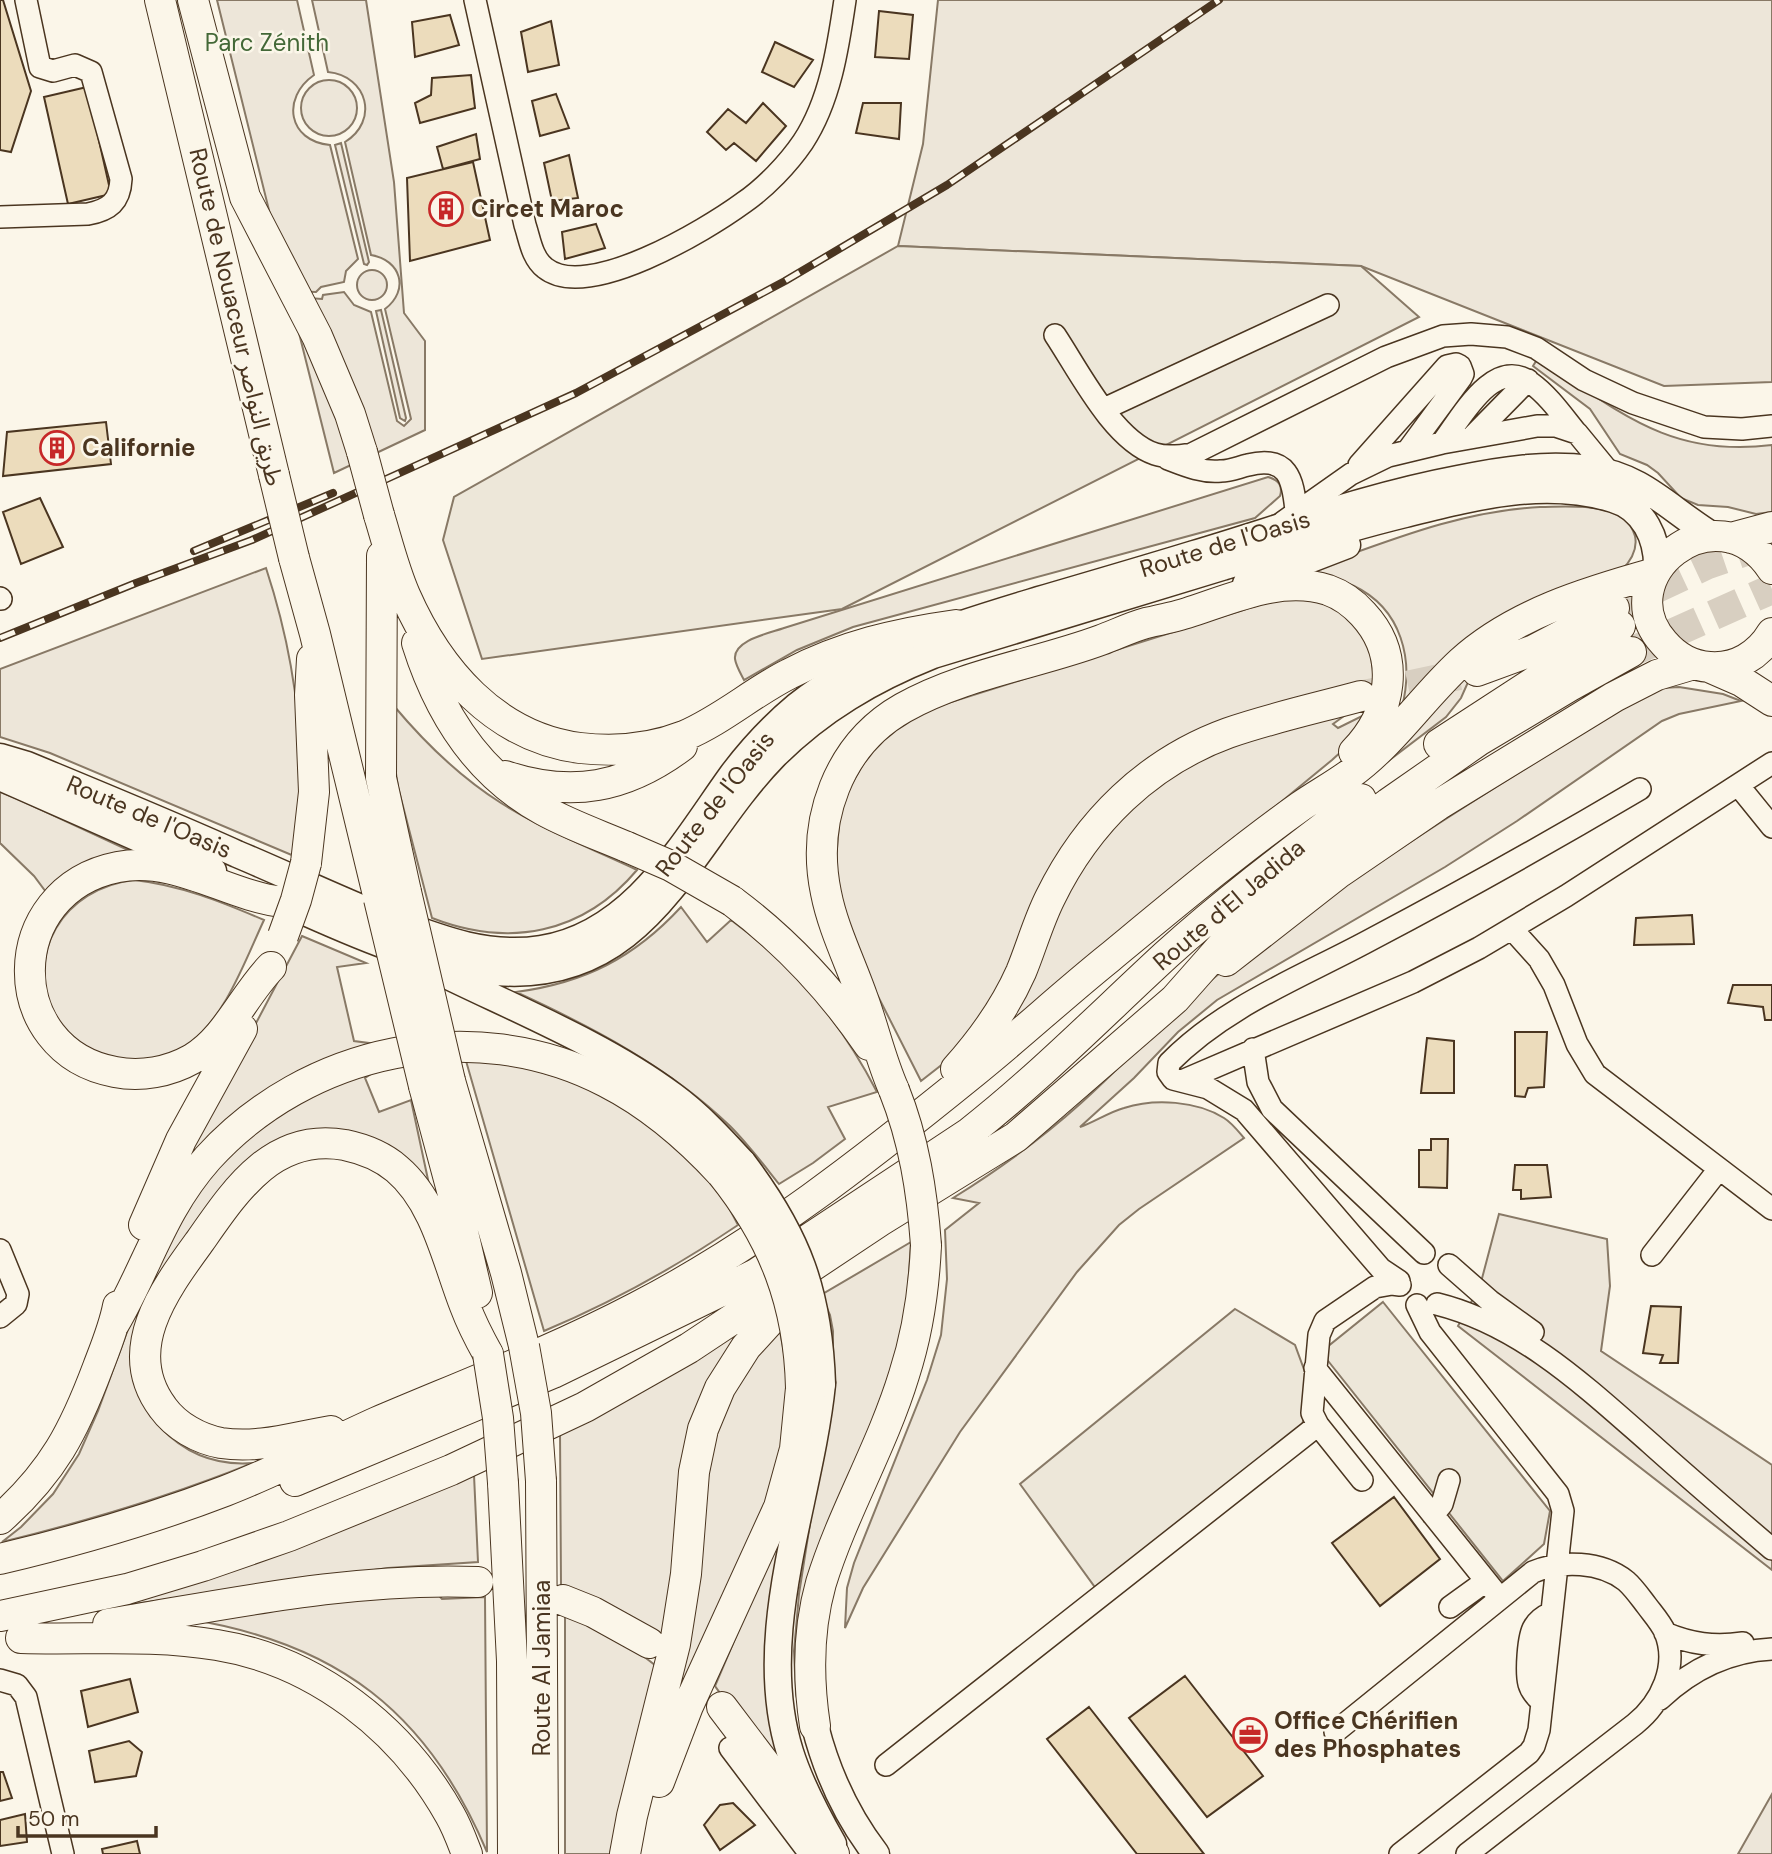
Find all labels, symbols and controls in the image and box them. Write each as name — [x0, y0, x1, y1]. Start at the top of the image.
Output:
park label: Parc Zénith — [205, 27, 329, 58]
street label: Route de Nouaceur طريق النواصر — [182, 145, 291, 489]
building icon: Circet Maroc — [427, 190, 465, 228]
place label: Circet Maroc — [471, 193, 624, 224]
building icon: Californie — [38, 429, 76, 467]
place label: Californie — [82, 432, 195, 463]
street label: Route de l'Oasis — [1136, 503, 1314, 584]
street label: Route de l'Oasis — [648, 725, 781, 883]
street label: Route de l'Oasis — [62, 768, 236, 865]
street label: Route d'El Jadida — [1146, 832, 1311, 977]
street label: Route Al Jamiaa — [526, 1580, 557, 1756]
place label: Office Chérifien des Phosphates — [1274, 1705, 1461, 1764]
office icon: Office Chérifien des Phosphates — [1231, 1716, 1269, 1754]
scale bar — [18, 1794, 156, 1838]
text: 50 m — [28, 1805, 79, 1833]

